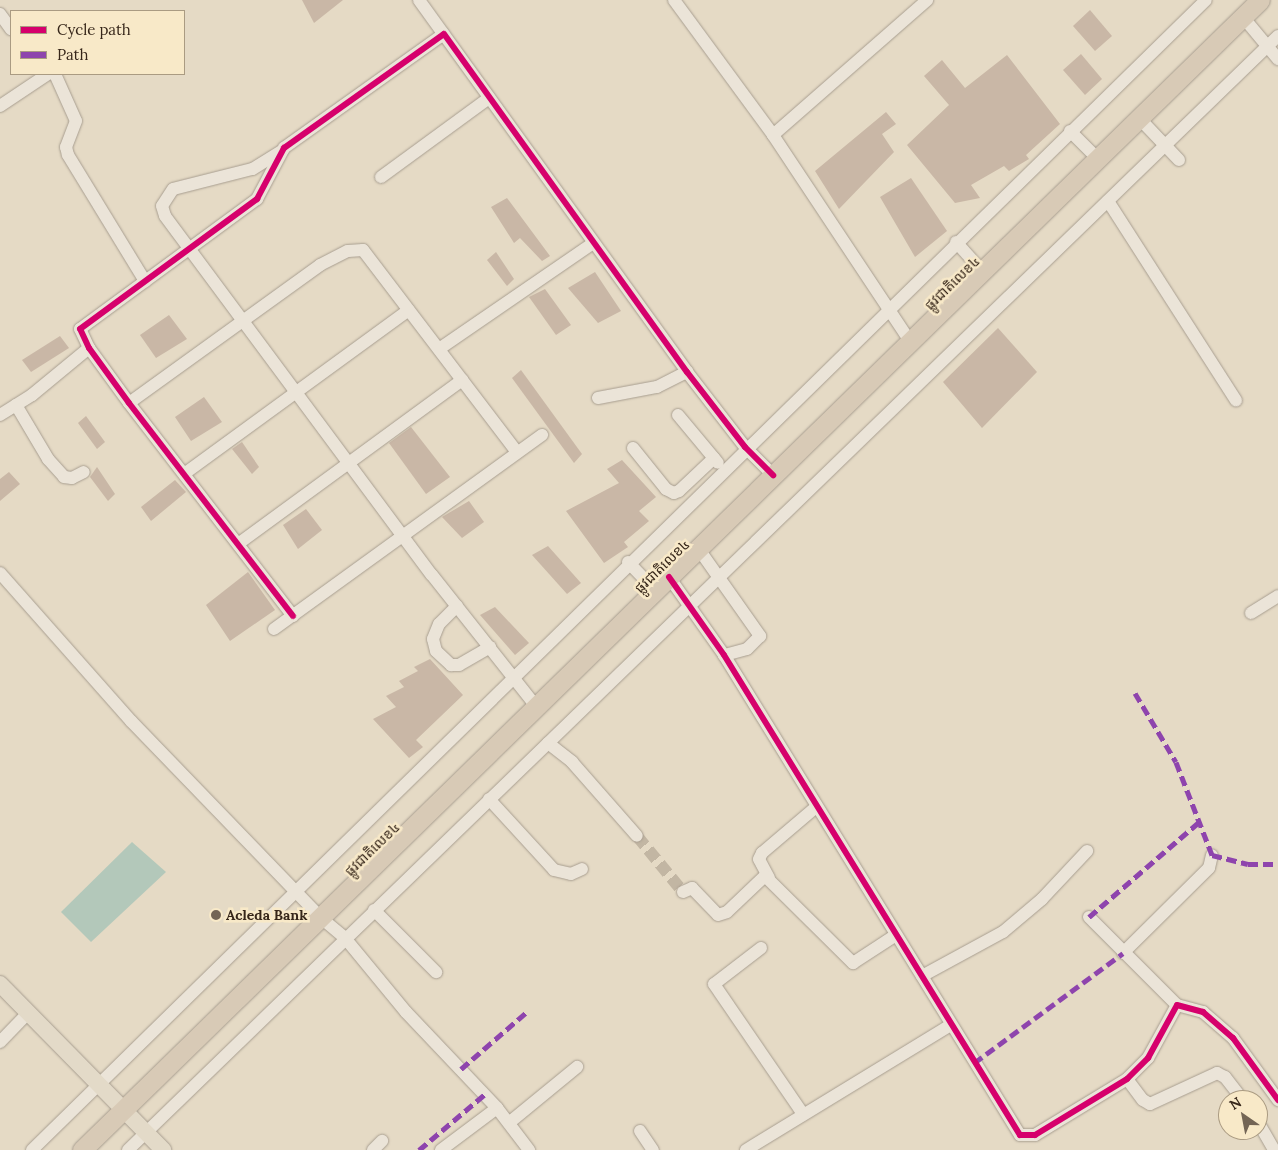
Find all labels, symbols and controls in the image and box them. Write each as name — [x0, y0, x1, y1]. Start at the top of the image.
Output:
legend — [10, 10, 185, 75]
text: Cycle path — [57, 20, 131, 39]
text: Path — [57, 45, 88, 64]
street label: ផ្លូវជាតិលេខ៤ — [921, 253, 983, 313]
street label: ផ្លូវជាតិលេខ៤ — [631, 536, 693, 596]
street label: ផ្លូវជាតិលេខ៤ — [341, 819, 403, 879]
place label: Acleda Bank — [226, 907, 308, 923]
marker: Acleda Bank — [210, 909, 222, 921]
north arrow — [1218, 1090, 1268, 1140]
text: N — [1226, 1093, 1245, 1114]

